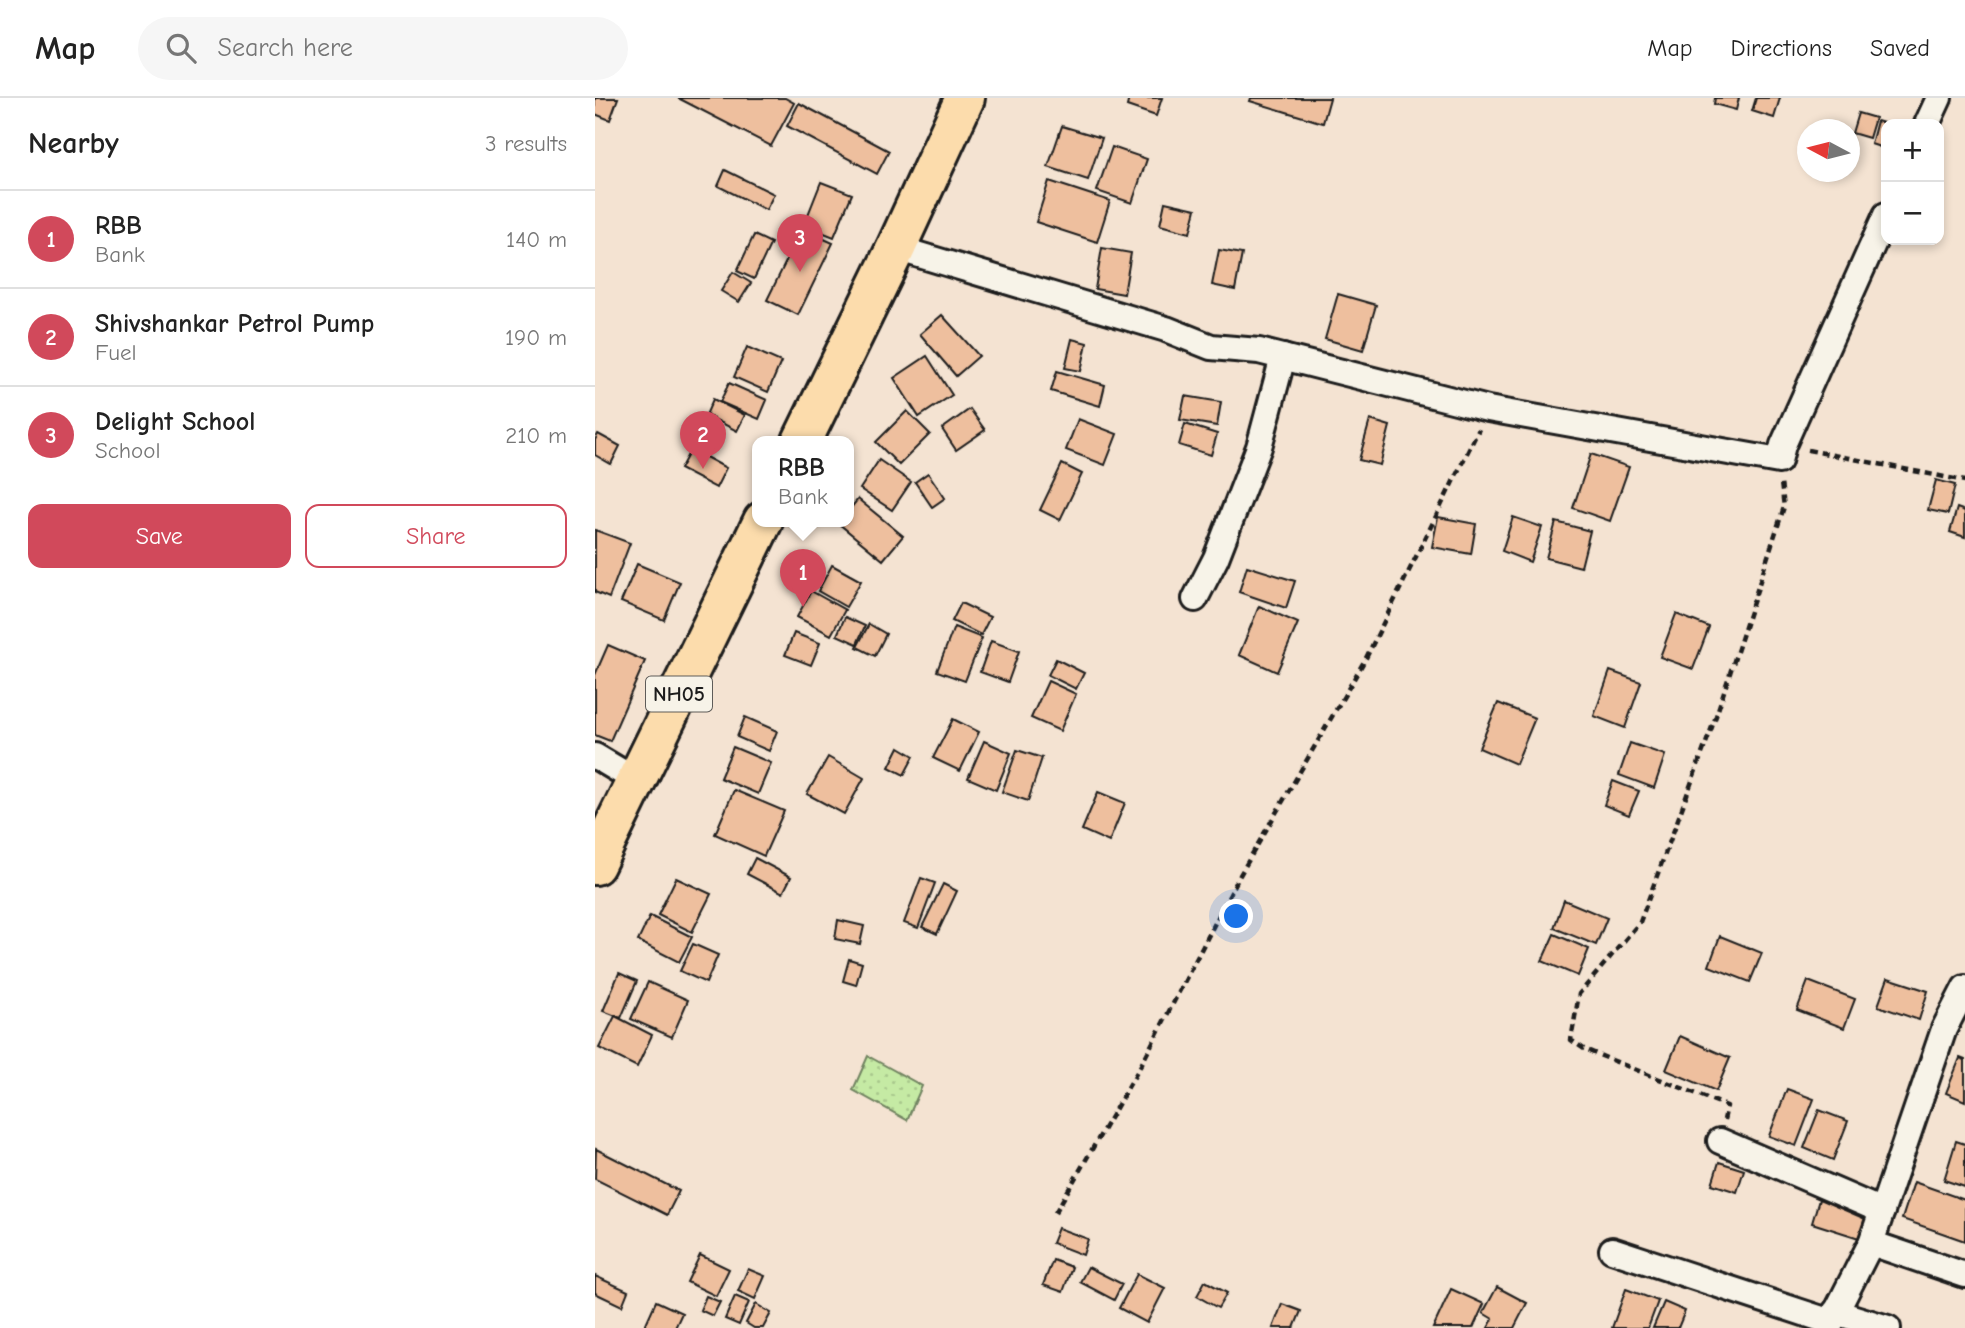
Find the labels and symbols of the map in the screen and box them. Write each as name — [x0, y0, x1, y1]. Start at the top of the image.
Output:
north arrow — [1797, 119, 1860, 182]
pin: 3 — [777, 214, 823, 272]
pin: 2 — [680, 411, 726, 469]
pin: 1 — [780, 549, 826, 607]
road number: NH05 — [646, 676, 712, 712]
your location — [1219, 899, 1253, 933]

